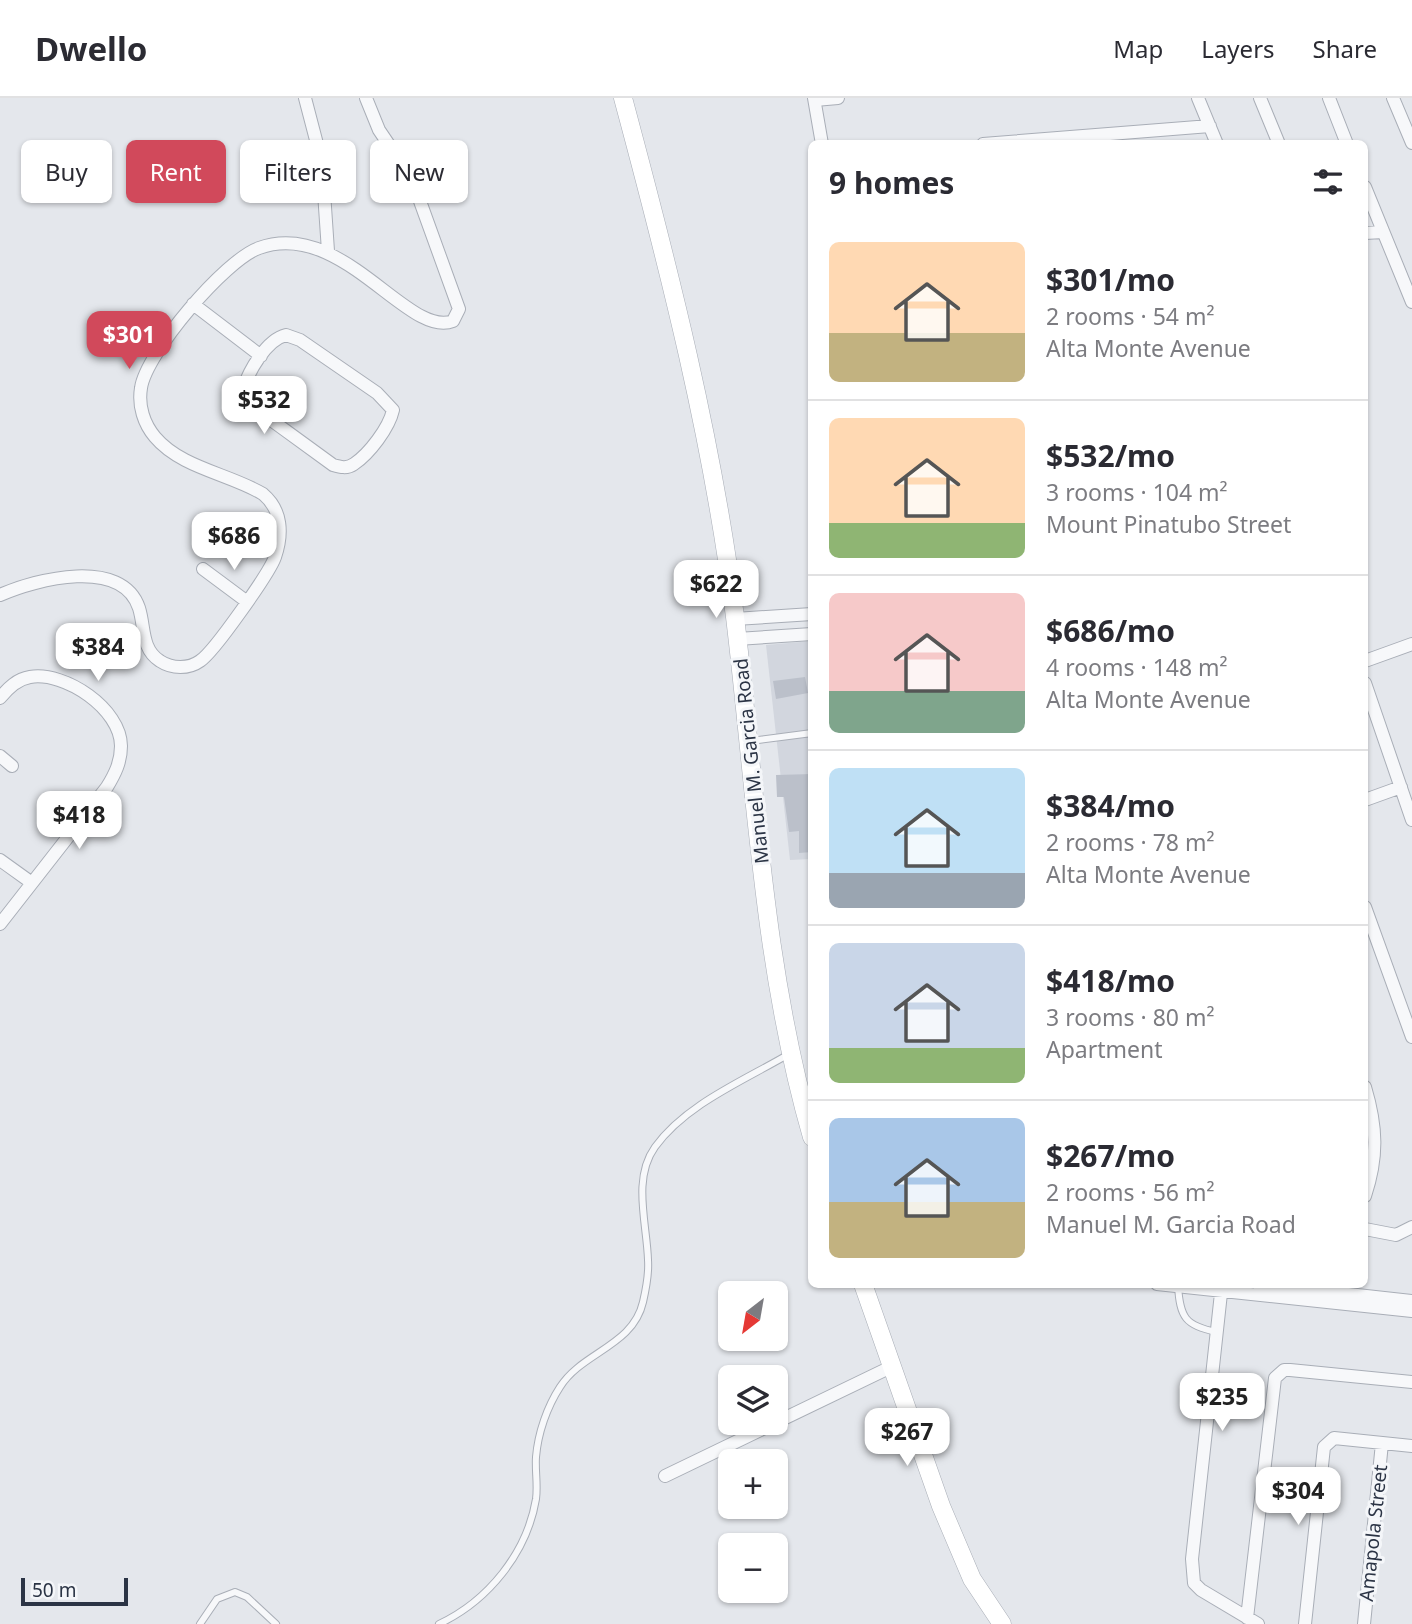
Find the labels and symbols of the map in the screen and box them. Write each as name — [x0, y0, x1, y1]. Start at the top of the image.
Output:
pin: $301 — [88, 312, 170, 371]
pin: $532 — [223, 376, 305, 436]
pin: $686 — [193, 512, 275, 572]
pin: $622 — [675, 560, 757, 620]
pin: $384 — [57, 624, 139, 683]
street label: Manuel M. Garcia Road — [727, 657, 775, 865]
pin: $418 — [38, 792, 120, 851]
north arrow — [718, 1281, 788, 1351]
pin: $235 — [1181, 1374, 1263, 1433]
pin: $267 — [866, 1408, 948, 1468]
street label: Amapola Street — [1353, 1463, 1393, 1603]
pin: $304 — [1257, 1468, 1339, 1527]
scale bar — [21, 1575, 128, 1607]

